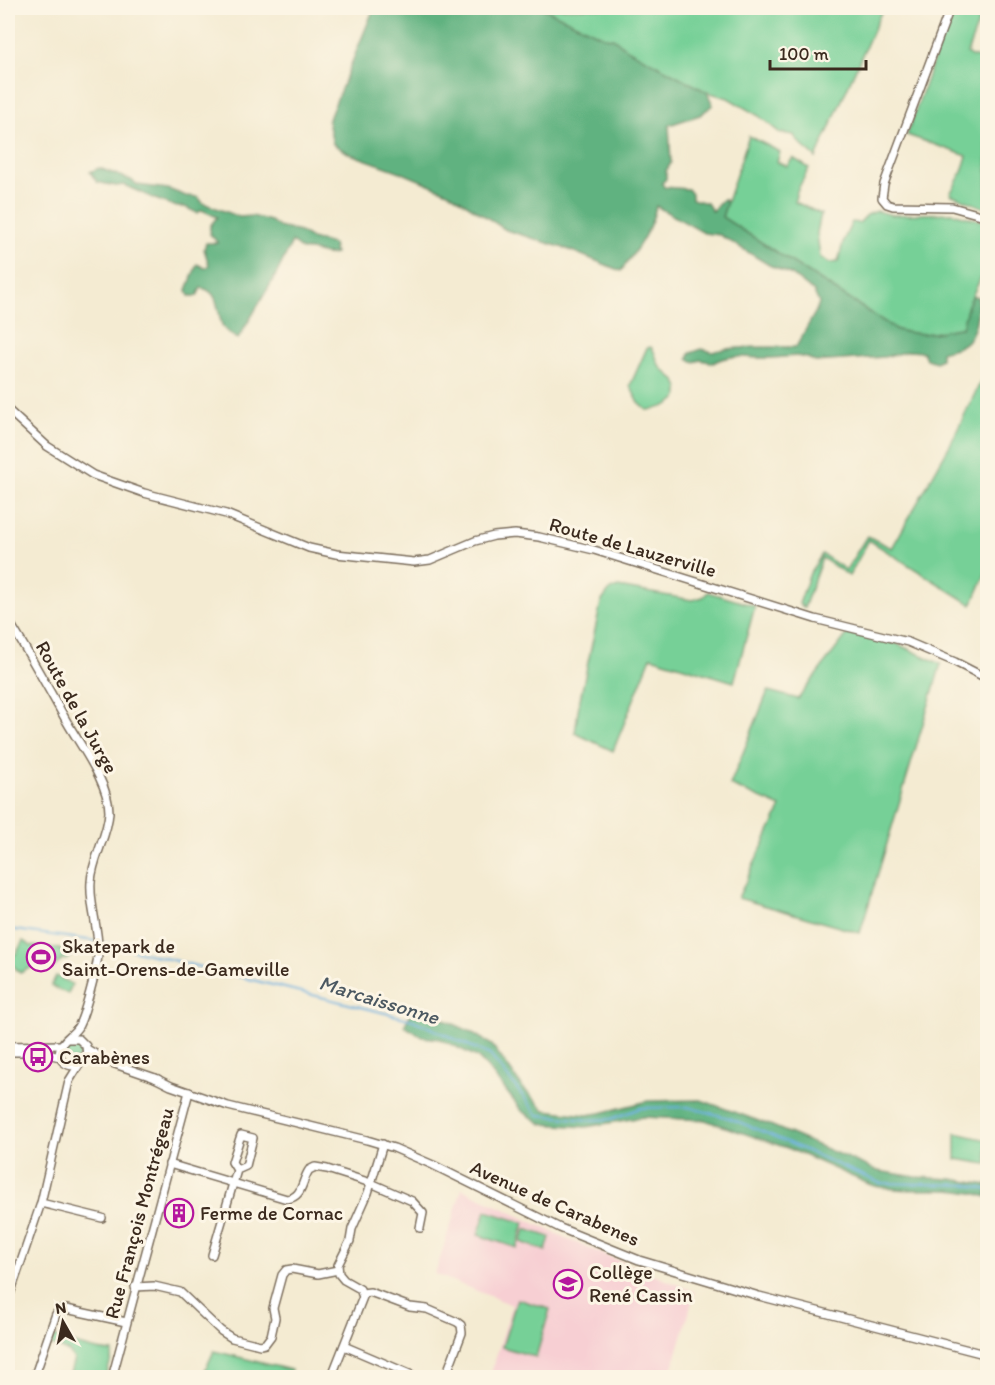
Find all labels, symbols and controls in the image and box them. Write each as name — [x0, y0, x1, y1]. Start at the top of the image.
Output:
scale bar — [770, 33, 866, 71]
text: 100 m — [779, 43, 829, 65]
street label: Route de Lauzerville — [547, 512, 719, 582]
street label: Route de la Jurge — [31, 636, 123, 778]
place label: Skatepark de Saint-Orens-de-Gameville — [62, 934, 290, 981]
sports icon: Skatepark de Saint-Orens-de-Gameville — [25, 941, 57, 973]
water label: Marcaissonne — [316, 969, 443, 1030]
bus stop icon: Carabènes — [22, 1041, 54, 1073]
place label: Carabènes — [59, 1045, 150, 1069]
street label: Rue François Montrégeau — [99, 1105, 179, 1321]
street label: Avenue de Carabenes — [467, 1155, 643, 1251]
building icon: Ferme de Cornac — [163, 1197, 195, 1229]
place label: Ferme de Cornac — [200, 1201, 343, 1225]
place label: Collège René Cassin — [589, 1260, 693, 1307]
school or university icon: Collège René Cassin — [552, 1268, 584, 1300]
north arrow — [33, 1292, 93, 1352]
text: N — [54, 1297, 68, 1318]

